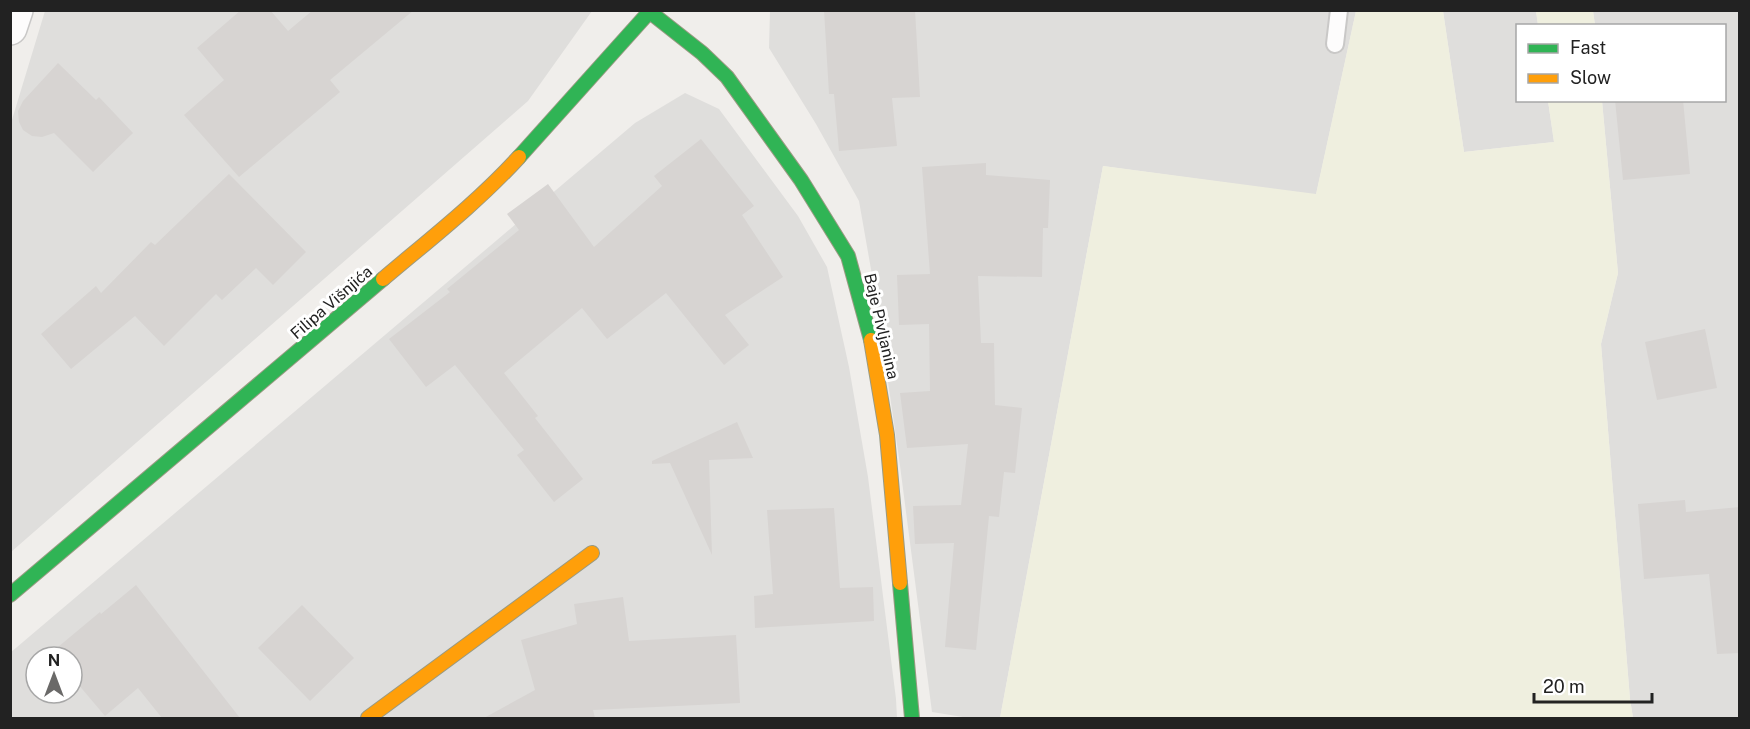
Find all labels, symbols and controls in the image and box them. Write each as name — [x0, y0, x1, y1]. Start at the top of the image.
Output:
legend — [1516, 24, 1726, 102]
text: Fast — [1570, 37, 1606, 58]
text: Slow — [1570, 67, 1611, 88]
street label: Filipa Višnjića — [287, 262, 376, 343]
street label: Baje Pivljanina — [860, 271, 903, 381]
north arrow — [24, 645, 84, 705]
text: N — [48, 651, 60, 670]
scale bar — [1534, 666, 1652, 704]
text: 20 m — [1543, 676, 1585, 697]

